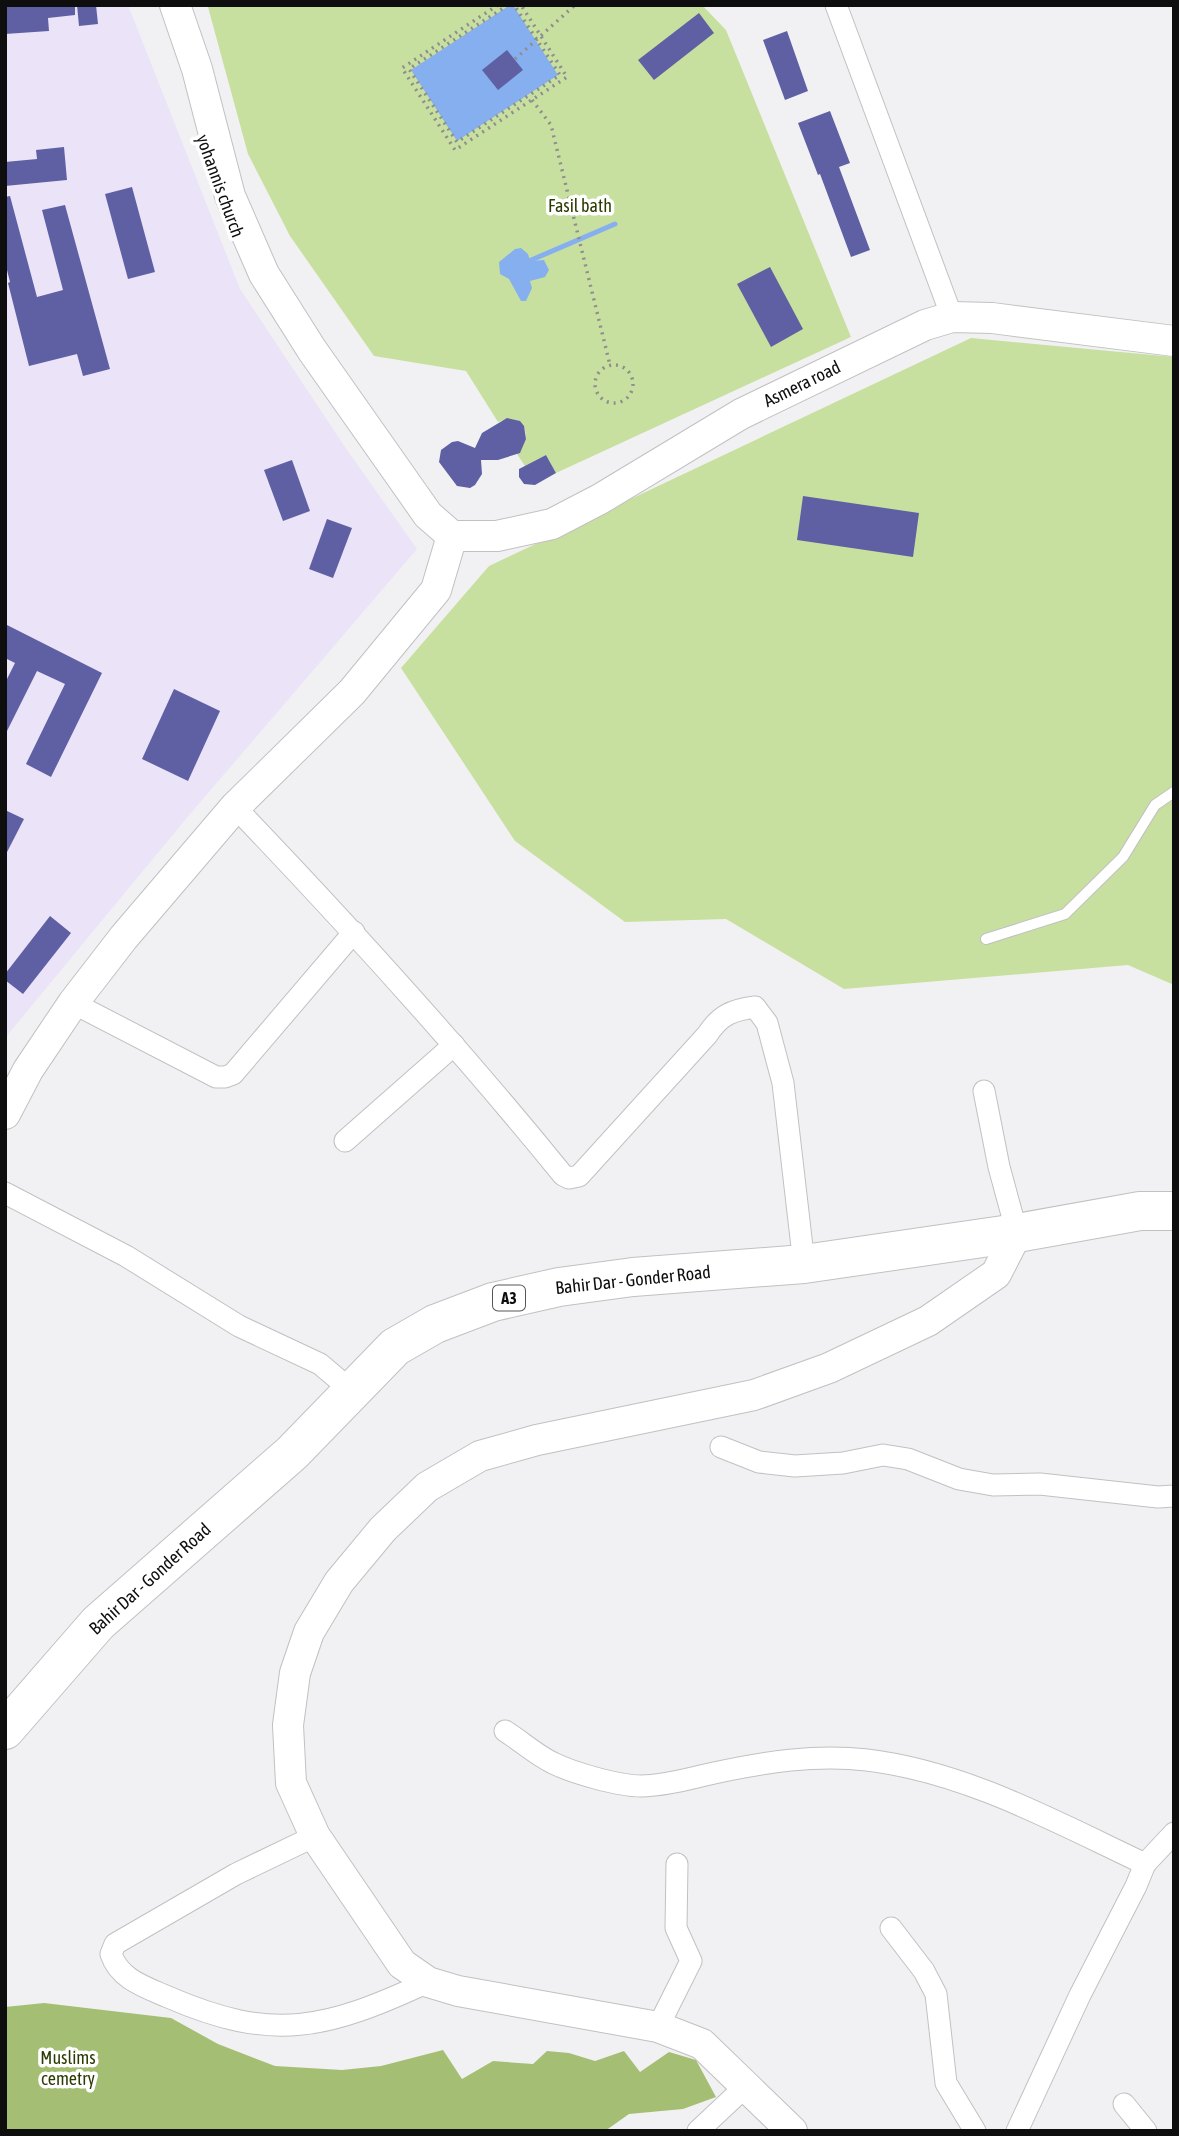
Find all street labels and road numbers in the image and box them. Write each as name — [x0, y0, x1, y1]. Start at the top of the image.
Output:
street label: yohannis church — [192, 131, 249, 240]
street label: Asmera road — [760, 356, 844, 411]
street label: Bahir Dar - Gonder Road — [554, 1261, 712, 1298]
road number: A3 — [493, 1286, 525, 1310]
street label: Bahir Dar - Gonder Road — [85, 1519, 215, 1639]

